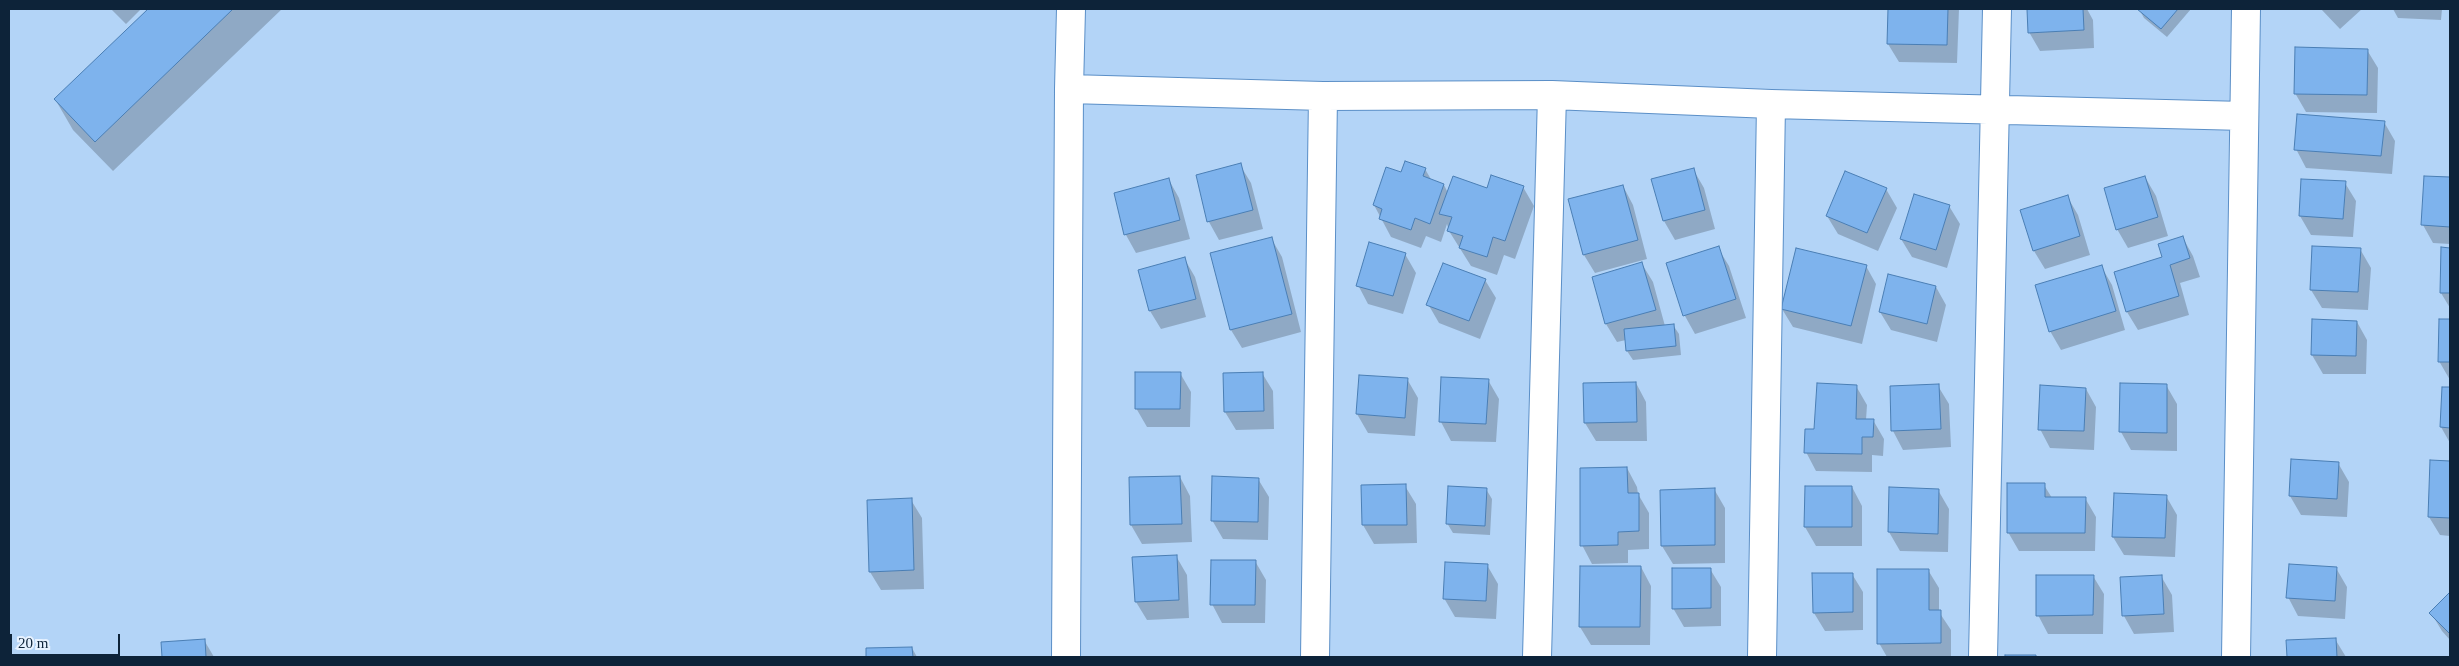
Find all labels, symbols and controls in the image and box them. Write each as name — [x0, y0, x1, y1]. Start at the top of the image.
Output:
scale bar — [12, 624, 122, 656]
text: 20 m — [18, 635, 48, 651]

